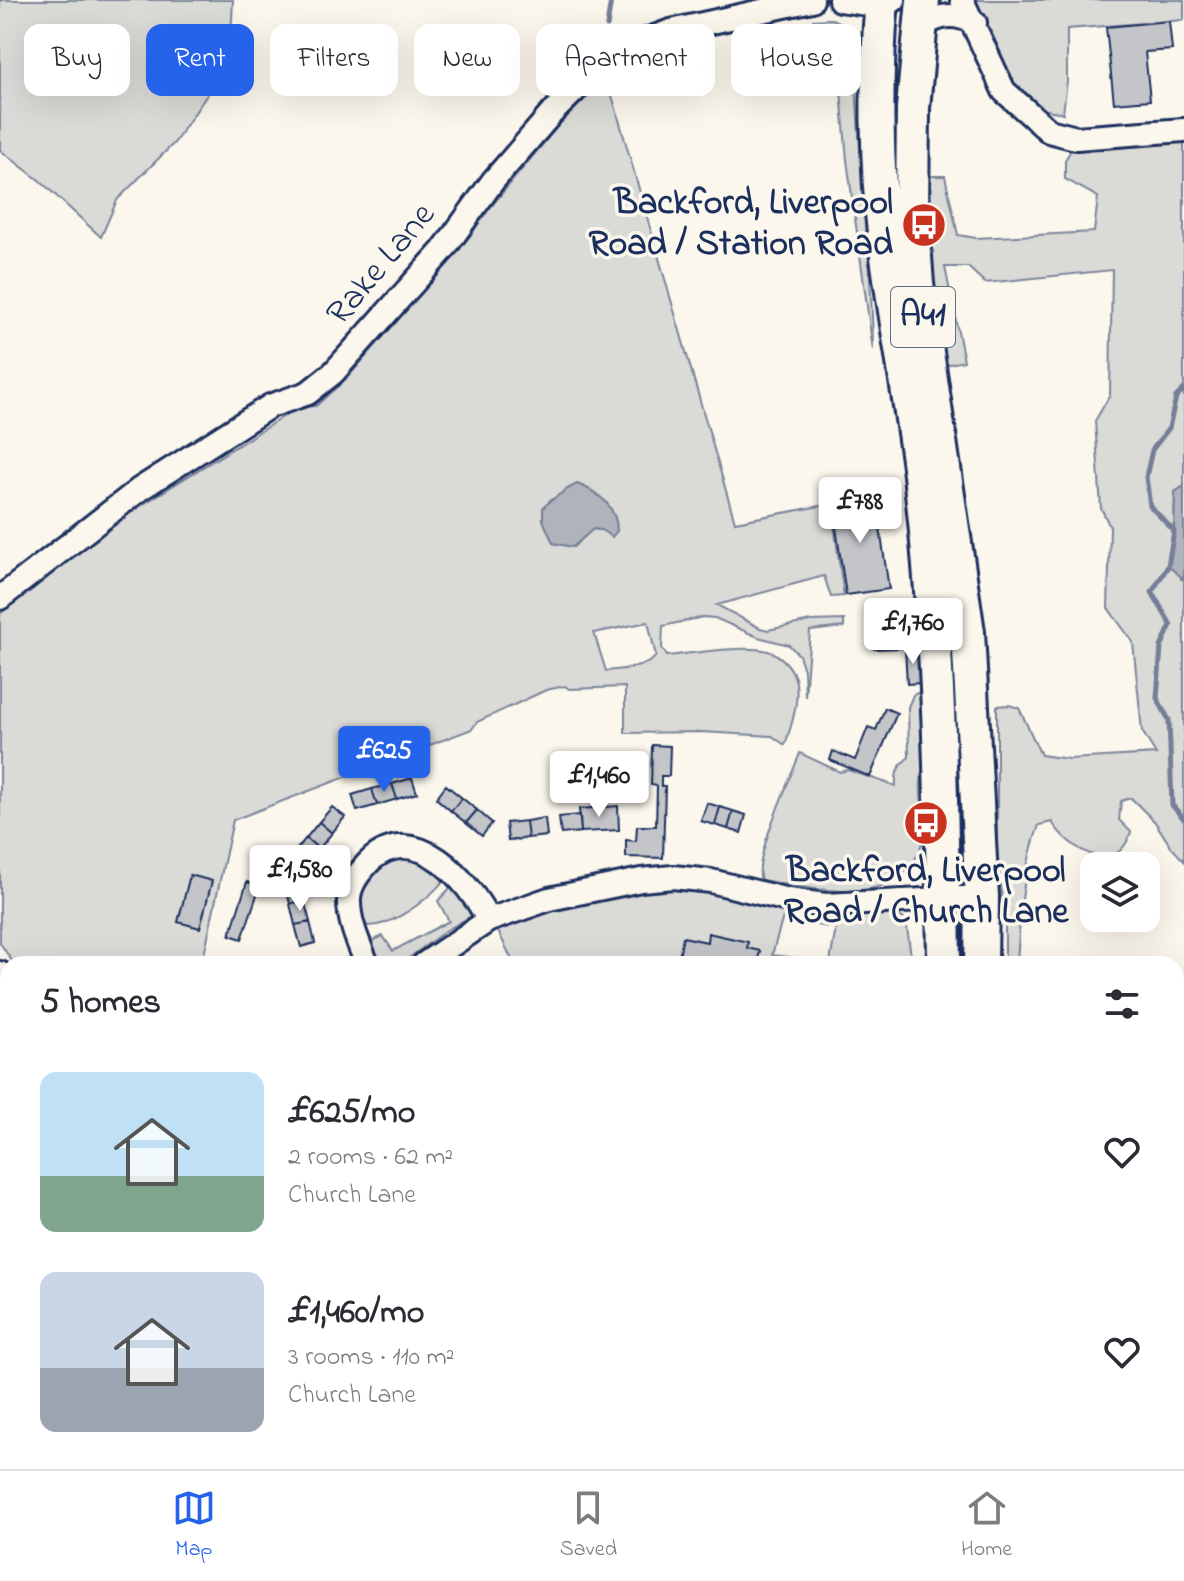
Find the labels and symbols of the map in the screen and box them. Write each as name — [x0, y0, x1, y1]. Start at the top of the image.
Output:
place label: Backford, Liverpool Road / Station Road — [589, 178, 894, 272]
street label: Rake Lane — [314, 191, 450, 338]
bus stop icon: Backford, Liverpool Road / Station Road — [900, 201, 948, 249]
road number: A41 — [891, 287, 955, 347]
pin: £788 — [813, 477, 907, 545]
pin: £1,760 — [848, 598, 978, 666]
pin: £625 — [337, 726, 431, 794]
pin: £1,460 — [534, 751, 664, 819]
bus stop icon: Backford, Liverpool Road / Church Lane — [902, 799, 950, 847]
pin: £1,580 — [235, 845, 365, 913]
place label: Backford, Liverpool Road / Church Lane — [784, 846, 1069, 940]

